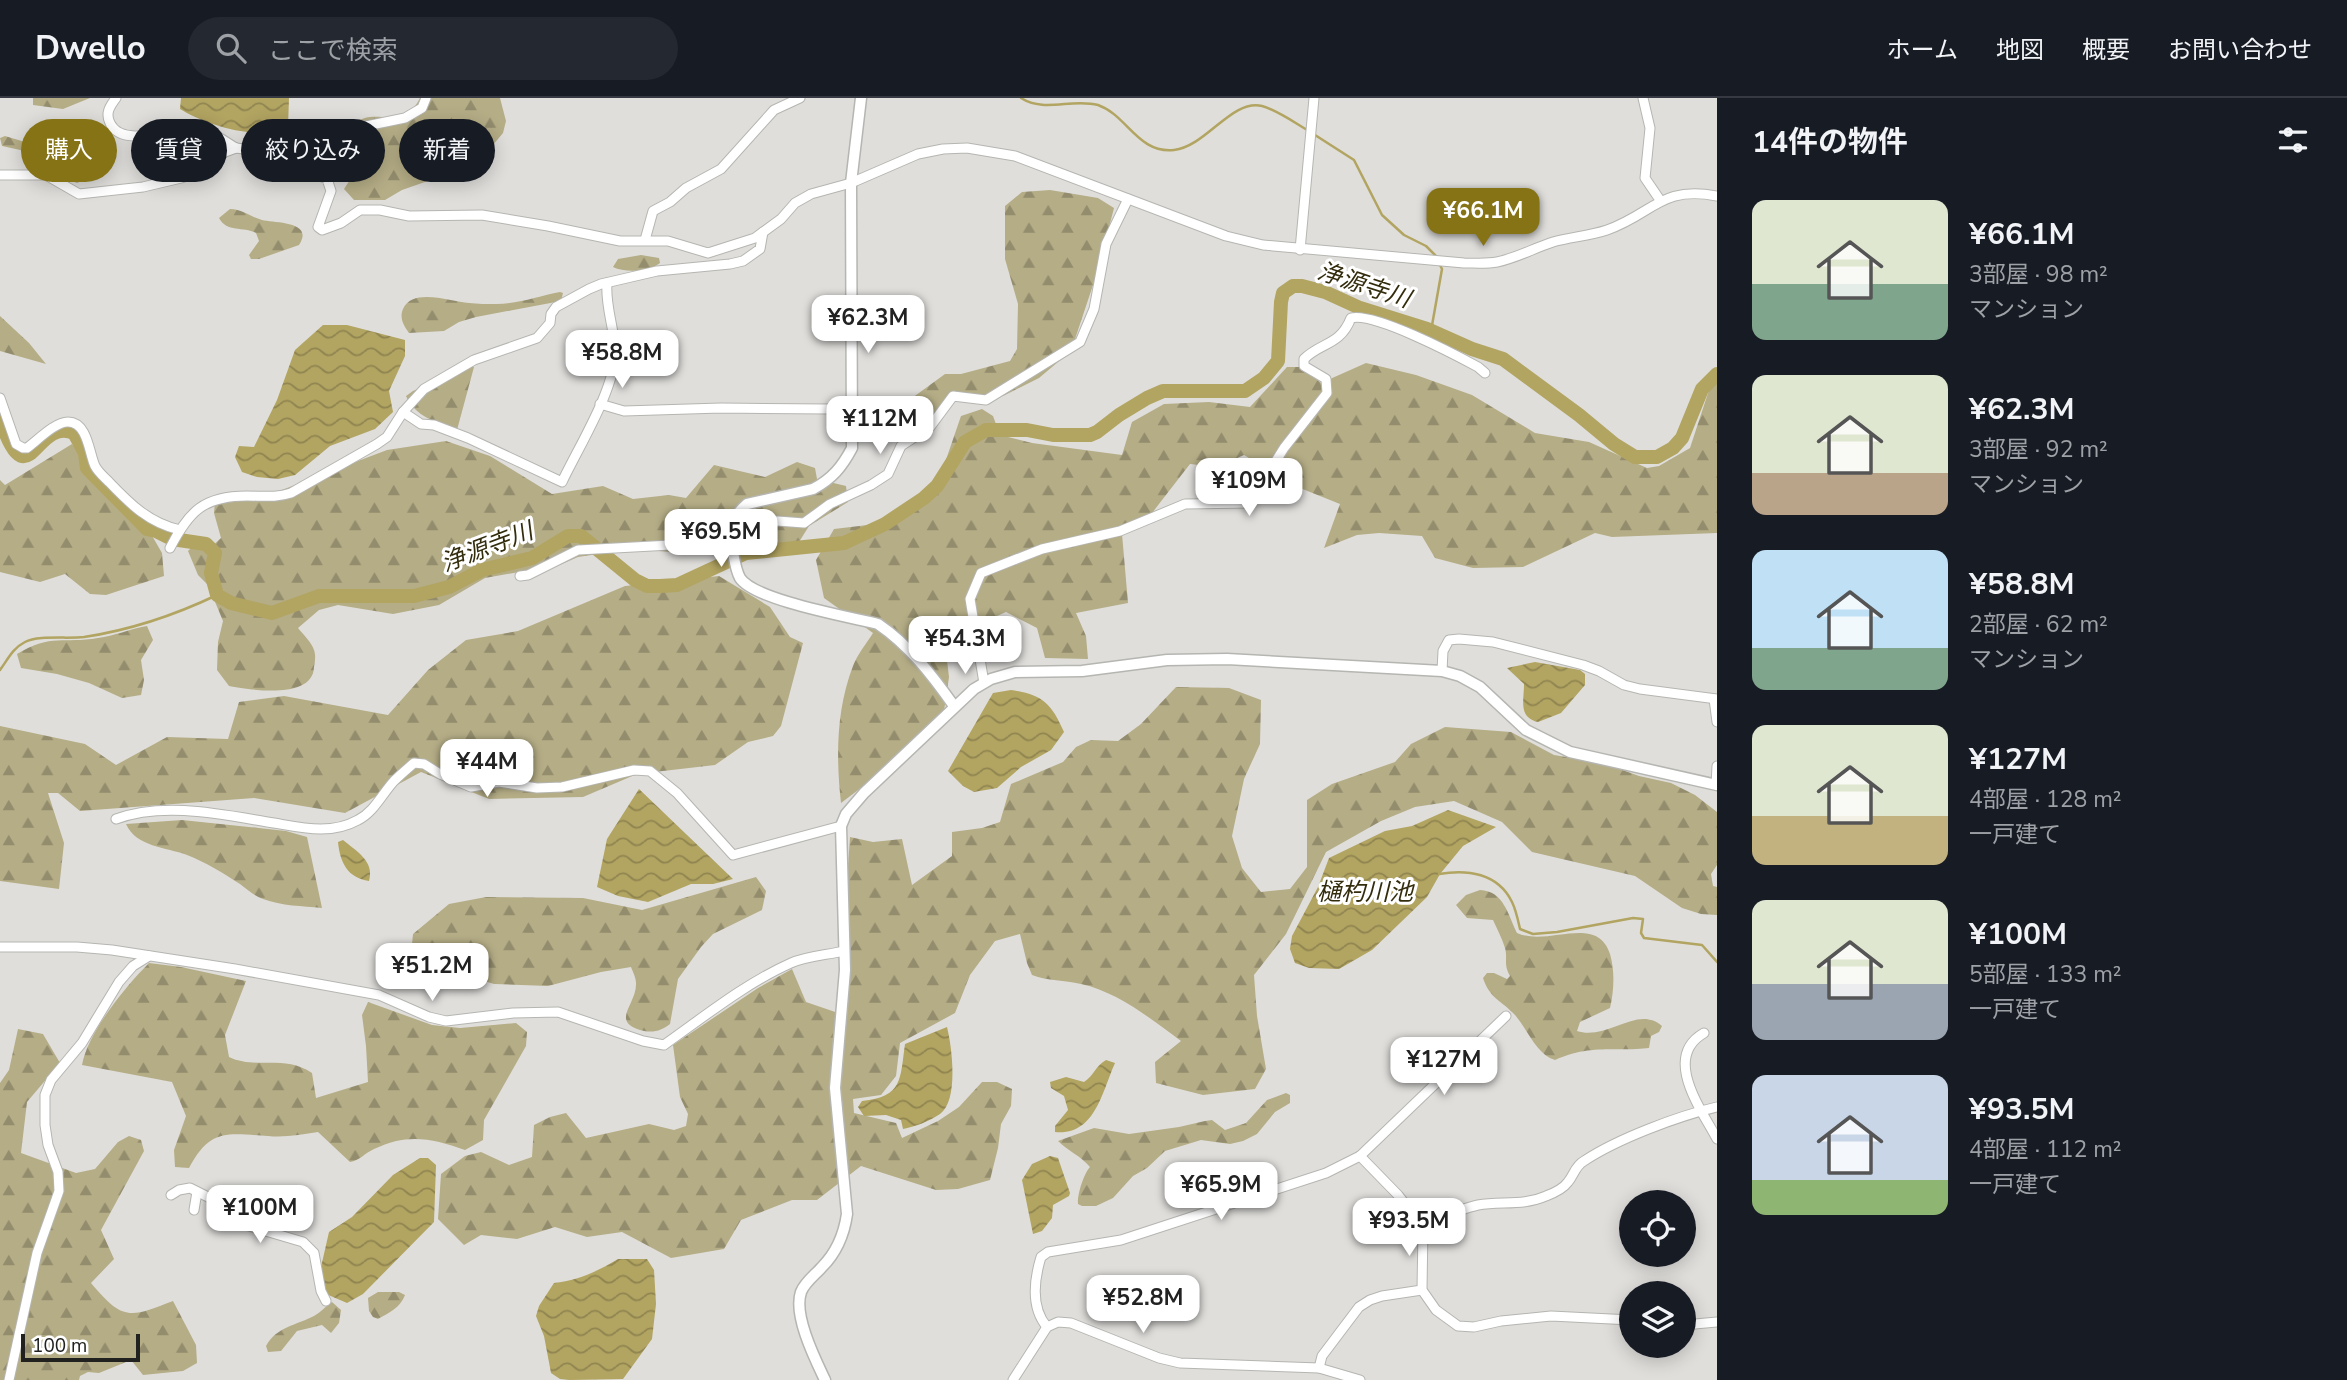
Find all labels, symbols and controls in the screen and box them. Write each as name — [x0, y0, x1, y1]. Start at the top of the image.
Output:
search box — [188, 17, 678, 80]
text: Dwello — [35, 26, 146, 71]
icon: search — [212, 29, 250, 67]
text: ここで検索 — [268, 33, 398, 68]
text: ホーム — [1887, 34, 1958, 66]
text: 地図 — [1996, 34, 2044, 66]
text: 概要 — [2082, 34, 2130, 66]
text: お問い合わせ — [2168, 34, 2312, 66]
chip: 購入 — [21, 119, 117, 182]
chip: 賃貸 — [131, 119, 227, 182]
chip: 絞り込み — [241, 119, 385, 182]
chip: 新着 — [399, 119, 495, 182]
icon: filters — [2274, 121, 2312, 159]
text: 14件の物件 — [1752, 122, 1908, 163]
pin: ¥66.1M — [1426, 188, 1540, 248]
text: ¥66.1M — [1443, 195, 1523, 226]
text: ¥66.1M — [1969, 214, 2074, 255]
icon: home — [1808, 228, 1892, 312]
water label: 浄源寺川 — [1313, 255, 1417, 316]
text: 3部屋 · 98 m² — [1969, 259, 2108, 290]
text: マンション — [1969, 294, 2084, 325]
pin: ¥62.3M — [811, 296, 925, 355]
text: ¥62.3M — [828, 302, 908, 333]
pin: ¥58.8M — [565, 330, 679, 390]
text: ¥58.8M — [582, 337, 662, 368]
text: ¥62.3M — [1969, 389, 2074, 430]
pin: ¥112M — [831, 396, 929, 456]
text: ¥112M — [842, 403, 918, 434]
icon: home — [1808, 403, 1892, 487]
text: 3部屋 · 92 m² — [1969, 434, 2108, 465]
pin: ¥109M — [1200, 458, 1298, 518]
text: ¥109M — [1211, 465, 1287, 496]
text: マンション — [1969, 469, 2084, 500]
pin: ¥69.5M — [664, 510, 778, 569]
water label: 浄源寺川 — [436, 514, 540, 579]
text: ¥69.5M — [681, 516, 761, 547]
text: ¥58.8M — [1969, 564, 2074, 605]
icon: home — [1808, 578, 1892, 662]
text: 2部屋 · 62 m² — [1969, 609, 2108, 640]
pin: ¥54.3M — [908, 616, 1022, 676]
text: ¥54.3M — [925, 623, 1005, 654]
text: マンション — [1969, 644, 2084, 675]
text: ¥127M — [1969, 739, 2067, 780]
pin: ¥44M — [446, 740, 528, 799]
text: ¥44M — [456, 746, 518, 777]
icon: home — [1808, 753, 1892, 837]
text: 4部屋 · 128 m² — [1969, 784, 2122, 815]
text: 一戸建て — [1969, 819, 2061, 850]
water label: 樋杓川池 — [1317, 876, 1415, 908]
text: ¥100M — [1969, 914, 2067, 955]
icon: home — [1808, 928, 1892, 1012]
pin: ¥51.2M — [375, 944, 489, 1003]
text: ¥51.2M — [392, 950, 472, 981]
text: 5部屋 · 133 m² — [1969, 959, 2122, 990]
text: 一戸建て — [1969, 994, 2061, 1025]
pin: ¥127M — [1395, 1038, 1493, 1097]
text: ¥127M — [1406, 1044, 1482, 1075]
text: ¥93.5M — [1969, 1089, 2074, 1130]
icon: home — [1808, 1103, 1892, 1187]
text: 4部屋 · 112 m² — [1969, 1134, 2122, 1165]
pin: ¥65.9M — [1164, 1162, 1278, 1222]
text: ¥65.9M — [1181, 1169, 1261, 1200]
text: 一戸建て — [1969, 1169, 2061, 1200]
pin: ¥100M — [211, 1186, 309, 1245]
map controls — [1619, 1190, 1696, 1358]
button: locate — [1619, 1190, 1696, 1267]
text: ¥100M — [222, 1192, 298, 1223]
pin: ¥93.5M — [1352, 1198, 1466, 1258]
text: ¥93.5M — [1369, 1205, 1449, 1236]
pin: ¥52.8M — [1086, 1276, 1200, 1335]
button: layers — [1619, 1281, 1696, 1358]
text: ¥52.8M — [1103, 1282, 1183, 1313]
scale bar — [21, 1331, 140, 1363]
text: 100 m — [32, 1333, 87, 1359]

